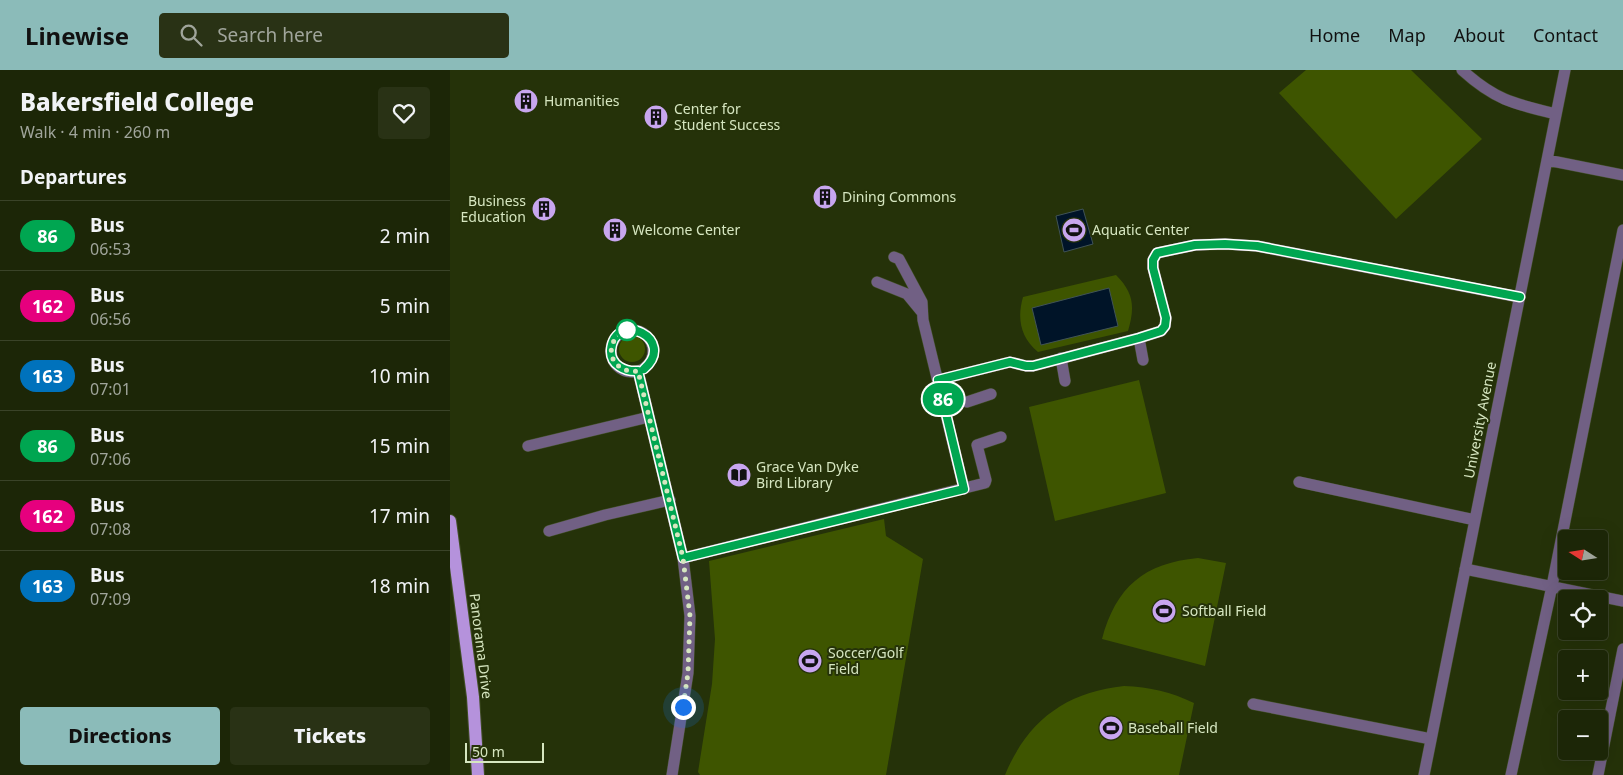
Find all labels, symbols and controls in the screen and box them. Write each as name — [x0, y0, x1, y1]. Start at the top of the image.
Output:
search box — [159, 13, 509, 58]
text: Linewise — [25, 19, 129, 52]
icon: search — [177, 21, 205, 49]
text: Search here — [217, 22, 323, 48]
text: Home — [1309, 23, 1360, 47]
text: Map — [1388, 23, 1426, 47]
text: About — [1454, 23, 1505, 47]
text: Contact — [1533, 23, 1598, 47]
text: Bakersfield College — [20, 85, 254, 118]
button: heart — [378, 87, 430, 139]
building icon: Humanities — [513, 88, 539, 114]
place label: Humanities — [544, 91, 620, 110]
place label: Center for Student Success — [674, 99, 781, 134]
building icon: Center for Student Success — [643, 104, 669, 130]
text: Walk · 4 min · 260 m — [20, 121, 170, 143]
text: Departures — [20, 164, 127, 190]
building icon: Dining Commons — [812, 184, 838, 210]
place label: Dining Commons — [842, 187, 957, 206]
place label: Business Education — [461, 191, 526, 226]
building icon: Business Education — [531, 196, 557, 222]
text: Bus — [90, 212, 125, 238]
building icon: Welcome Center — [602, 217, 628, 243]
sports icon: Aquatic Center — [1061, 217, 1087, 243]
place label: Welcome Center — [632, 220, 740, 239]
place label: Aquatic Center — [1092, 220, 1189, 239]
text: 2 min — [380, 223, 430, 249]
text: 86 — [37, 224, 58, 248]
text: 06:53 — [90, 238, 131, 260]
text: Bus — [90, 282, 125, 308]
text: 5 min — [380, 293, 430, 319]
text: 162 — [32, 294, 63, 318]
text: 06:56 — [90, 308, 131, 330]
unlabelled marker — [616, 319, 638, 341]
text: Bus — [90, 352, 125, 378]
street label: University Avenue — [1459, 360, 1500, 480]
text: 10 min — [369, 363, 430, 389]
text: 163 — [32, 364, 63, 388]
text: 07:01 — [90, 378, 131, 400]
line badge: 86 — [920, 383, 966, 415]
text: 86 — [933, 387, 953, 411]
text: Bus — [90, 422, 125, 448]
text: 15 min — [369, 433, 430, 459]
text: 86 — [37, 434, 58, 458]
text: 07:06 — [90, 448, 131, 470]
place label: Grace Van Dyke Bird Library — [756, 457, 859, 492]
library icon: Grace Van Dyke Bird Library — [726, 462, 752, 488]
text: Bus — [90, 492, 125, 518]
text: 17 min — [369, 503, 430, 529]
text: 162 — [32, 504, 63, 528]
text: 07:08 — [90, 518, 131, 540]
north arrow — [1558, 530, 1608, 580]
map controls — [1558, 530, 1608, 760]
text: Bus — [90, 562, 125, 588]
text: 18 min — [369, 573, 430, 599]
text: 163 — [32, 574, 63, 598]
text: 07:09 — [90, 588, 131, 610]
button: locate — [1558, 590, 1608, 640]
street label: Panorama Drive — [466, 592, 497, 700]
sports icon: Softball Field — [1151, 598, 1177, 624]
place label: Softball Field — [1182, 601, 1266, 620]
place label: Soccer/Golf Field — [828, 643, 905, 678]
sports icon: Soccer/Golf Field — [797, 648, 823, 674]
button: + — [1558, 650, 1608, 700]
your location — [671, 695, 696, 720]
button: Directions — [20, 707, 220, 765]
button: Tickets — [230, 707, 430, 765]
button: − — [1558, 710, 1608, 760]
sports icon: Baseball Field — [1098, 715, 1124, 741]
place label: Baseball Field — [1128, 718, 1218, 737]
scale bar — [465, 740, 544, 763]
text: 50 m — [472, 742, 505, 761]

